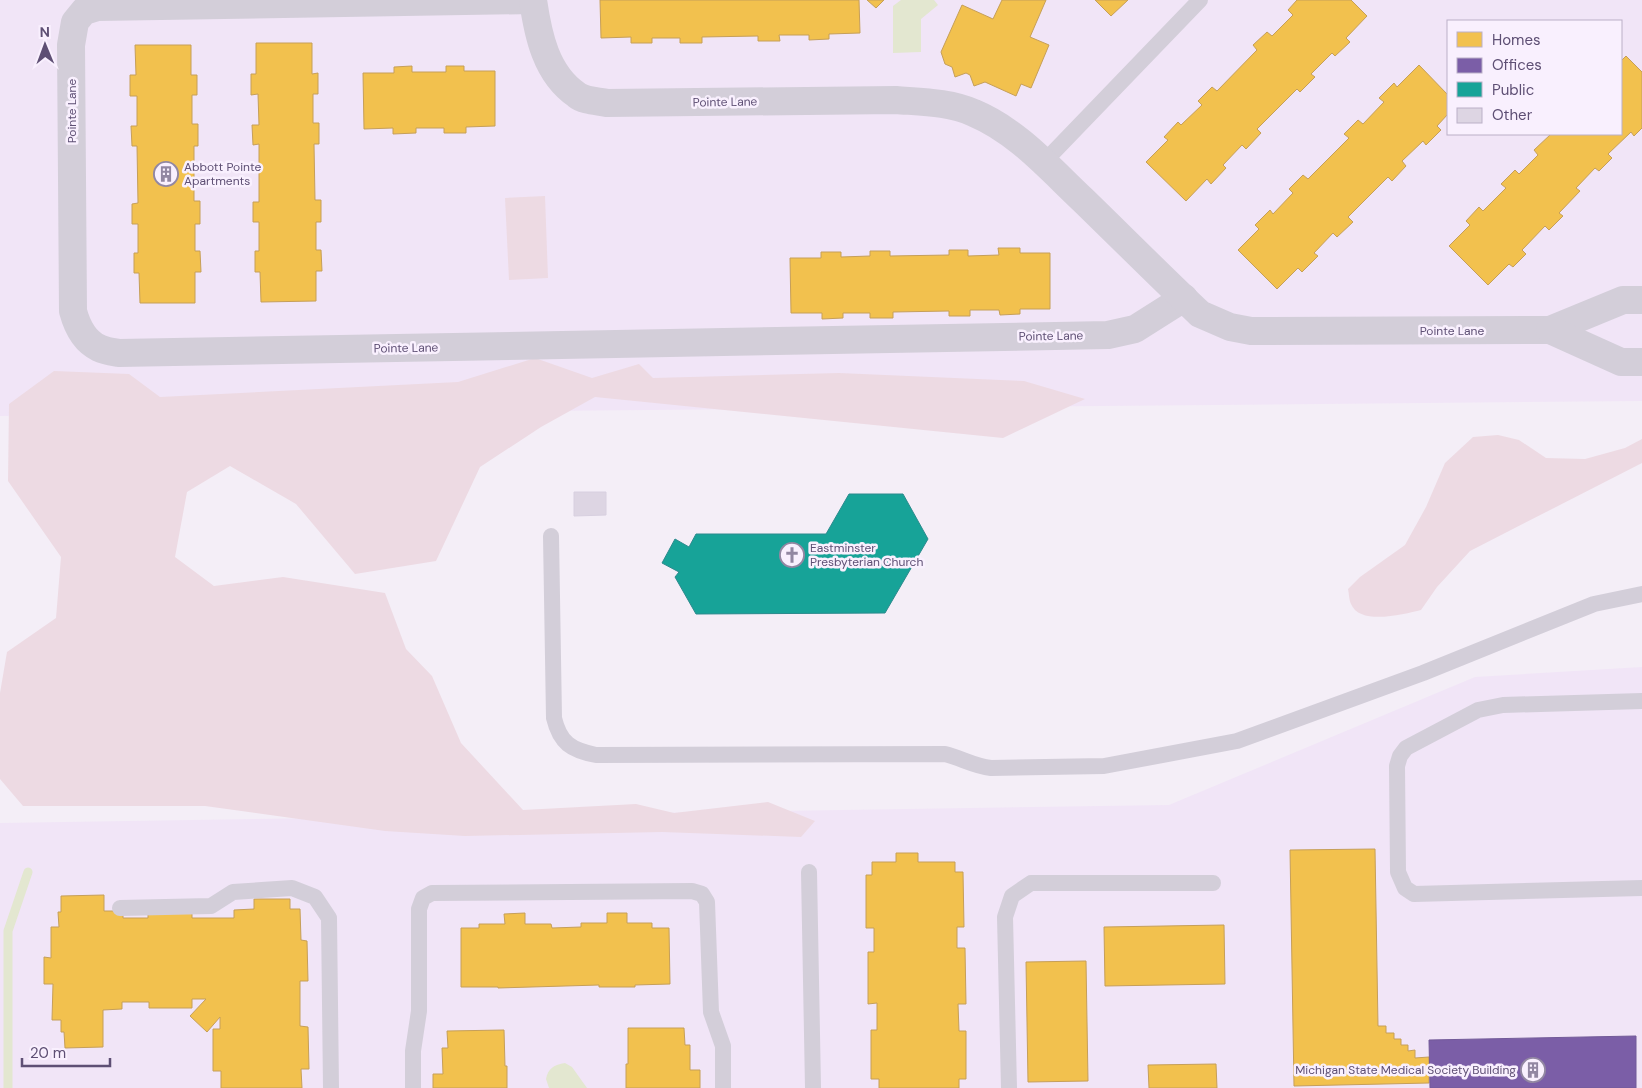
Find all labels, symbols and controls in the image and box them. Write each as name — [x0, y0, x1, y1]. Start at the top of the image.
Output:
north arrow — [20, 20, 70, 70]
legend — [1447, 20, 1622, 135]
text: N — [40, 23, 50, 41]
text: Homes — [1492, 30, 1541, 50]
text: Offices — [1492, 55, 1542, 75]
street label: Pointe Lane — [64, 79, 80, 143]
text: Public — [1492, 80, 1534, 100]
street label: Pointe Lane — [693, 93, 758, 111]
text: Other — [1492, 105, 1533, 125]
place label: Abbott Pointe Apartments — [184, 159, 262, 189]
building icon: Abbott Pointe Apartments — [153, 161, 179, 187]
street label: Pointe Lane — [1420, 323, 1484, 339]
street label: Pointe Lane — [1019, 327, 1084, 345]
street label: Pointe Lane — [374, 339, 439, 357]
place label: Eastminster Presbyterian Church — [810, 540, 923, 570]
church icon: Eastminster Presbyterian Church — [779, 542, 805, 568]
scale bar — [22, 1036, 110, 1068]
text: 20 m — [30, 1043, 66, 1063]
building icon: Michigan State Medical Society Building — [1520, 1057, 1546, 1083]
place label: Michigan State Medical Society Building — [1295, 1062, 1516, 1078]

